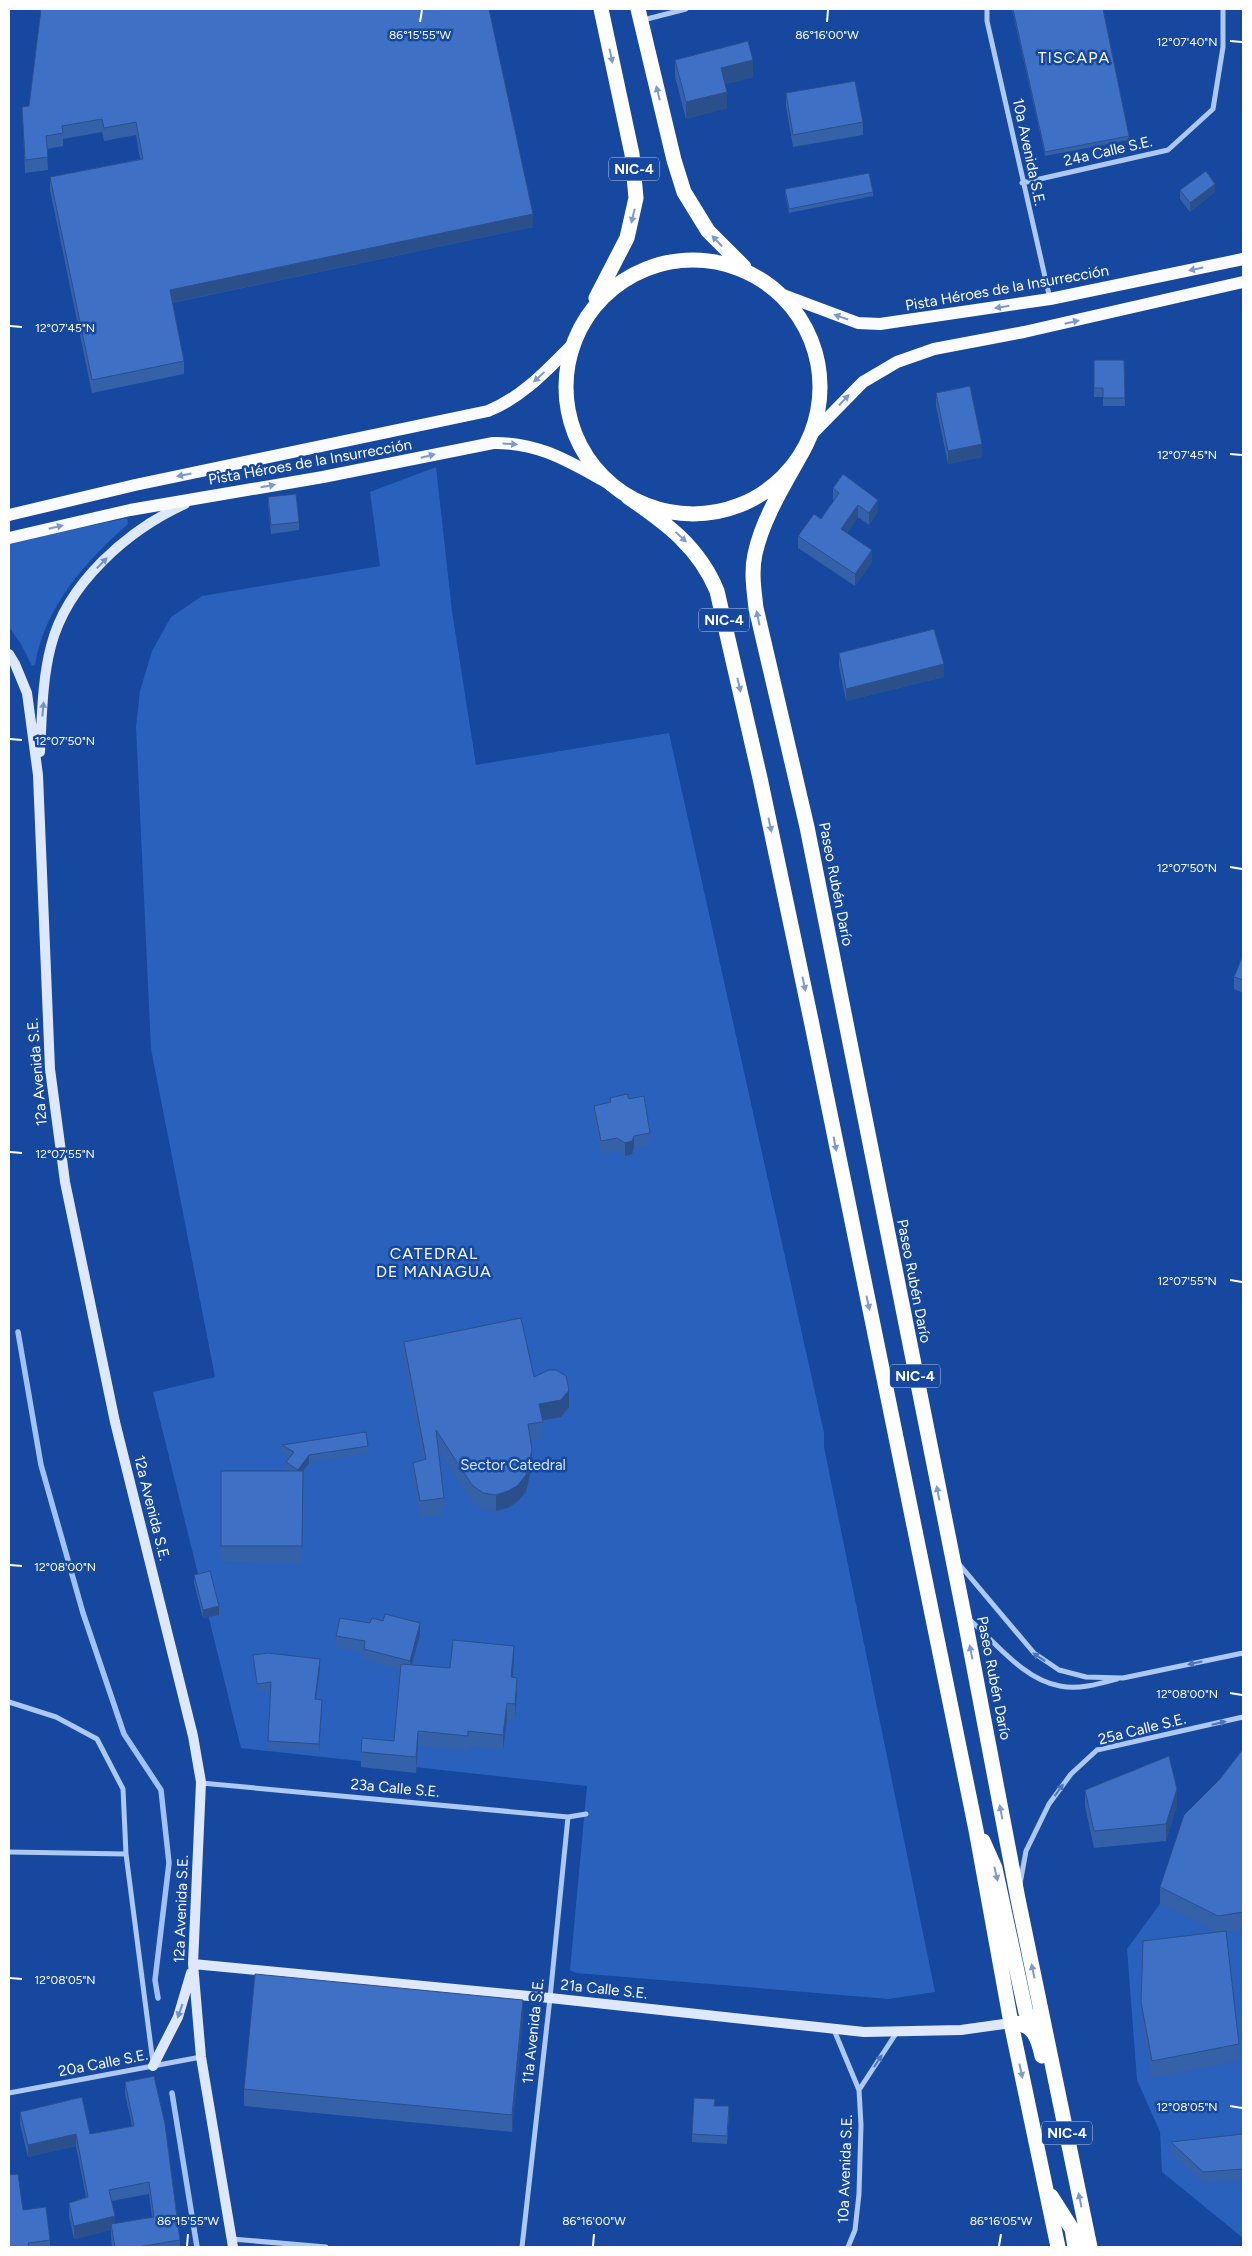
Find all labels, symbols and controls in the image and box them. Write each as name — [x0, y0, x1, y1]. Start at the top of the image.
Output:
text: 86°15'55"W — [389, 28, 451, 42]
text: 86°16'00"W — [795, 28, 859, 42]
text: 12°07'40"N — [1157, 35, 1217, 49]
district label: TISCAPA — [1038, 48, 1110, 67]
one-way arrow — [607, 49, 615, 64]
one-way arrow — [654, 85, 662, 100]
street label: 10a Avenida S.E. — [1009, 97, 1049, 207]
street label: 24a Calle S.E. — [1062, 132, 1154, 170]
road number: NIC-4 — [609, 157, 659, 180]
one-way arrow — [629, 209, 637, 224]
one-way arrow — [712, 235, 723, 248]
street label: Pista Héroes de la Insurrección — [904, 261, 1110, 315]
one-way arrow — [1187, 266, 1203, 274]
one-way arrow — [993, 303, 1009, 311]
one-way arrow — [834, 313, 849, 320]
one-way arrow — [1064, 317, 1080, 325]
text: 12°07'45"N — [35, 321, 95, 335]
one-way arrow — [534, 371, 546, 383]
one-way arrow — [838, 395, 850, 407]
street label: Pista Héroes de la Insurrección — [207, 435, 413, 489]
one-way arrow — [503, 440, 519, 448]
text: 12°07'45"N — [1157, 448, 1217, 462]
one-way arrow — [420, 452, 435, 460]
one-way arrow — [177, 471, 192, 479]
one-way arrow — [260, 482, 276, 490]
one-way arrow — [49, 523, 64, 531]
one-way arrow — [675, 531, 687, 543]
one-way arrow — [96, 557, 108, 569]
road number: NIC-4 — [699, 608, 749, 632]
one-way arrow — [754, 610, 762, 625]
one-way arrow — [735, 678, 743, 693]
one-way arrow — [39, 701, 47, 717]
text: 12°07'50"N — [35, 734, 95, 748]
one-way arrow — [766, 818, 774, 833]
street label: Paseo Rubén Darío — [815, 821, 857, 948]
text: 12°07'50"N — [1157, 861, 1217, 875]
one-way arrow — [800, 977, 808, 993]
street label: 12a Avenida S.E. — [23, 1017, 51, 1127]
one-way arrow — [831, 1136, 839, 1151]
text: 12°07'55"N — [35, 1147, 95, 1161]
street label: Paseo Rubén Darío — [893, 1218, 935, 1345]
district label: CATEDRAL DE MANAGUA — [376, 1244, 492, 1281]
text: 12°07'55"N — [1157, 1274, 1217, 1288]
one-way arrow — [864, 1295, 872, 1311]
road number: NIC-4 — [890, 1364, 940, 1388]
street label: 12a Avenida S.E. — [130, 1453, 174, 1563]
park label: Sector Catedral — [460, 1456, 566, 1474]
one-way arrow — [934, 1485, 942, 1501]
text: 12°08'00"N — [34, 1560, 96, 1574]
street label: Paseo Rubén Darío — [973, 1615, 1015, 1742]
one-way arrow — [967, 1645, 975, 1660]
one-way arrow — [1032, 1652, 1046, 1662]
one-way arrow — [1188, 1659, 1203, 1667]
text: 12°08'00"N — [1156, 1687, 1218, 1701]
street label: 25a Calle S.E. — [1096, 1709, 1188, 1749]
one-way arrow — [1212, 1719, 1227, 1727]
street label: 23a Calle S.E. — [350, 1775, 440, 1801]
one-way arrow — [1054, 1783, 1064, 1796]
one-way arrow — [997, 1803, 1005, 1819]
street label: 12a Avenida S.E. — [170, 1855, 192, 1963]
one-way arrow — [992, 1866, 1000, 1881]
one-way arrow — [1029, 1964, 1037, 1979]
text: 12°08'05"N — [34, 1973, 96, 1987]
street label: 21a Calle S.E. — [560, 1975, 648, 2003]
street label: 11a Avenida S.E. — [519, 1977, 547, 2085]
one-way arrow — [176, 2004, 184, 2019]
street label: 20a Calle S.E. — [57, 2046, 149, 2080]
one-way arrow — [873, 2054, 883, 2068]
one-way arrow — [1017, 2064, 1025, 2079]
text: 12°08'05"N — [1156, 2100, 1218, 2114]
street label: 10a Avenida S.E. — [834, 2114, 856, 2224]
road number: NIC-4 — [1042, 2122, 1092, 2144]
one-way arrow — [1076, 2192, 1084, 2207]
text: 86°15'55"W — [157, 2214, 219, 2228]
text: 86°16'00"W — [562, 2214, 626, 2228]
text: 86°16'05"W — [970, 2214, 1033, 2228]

